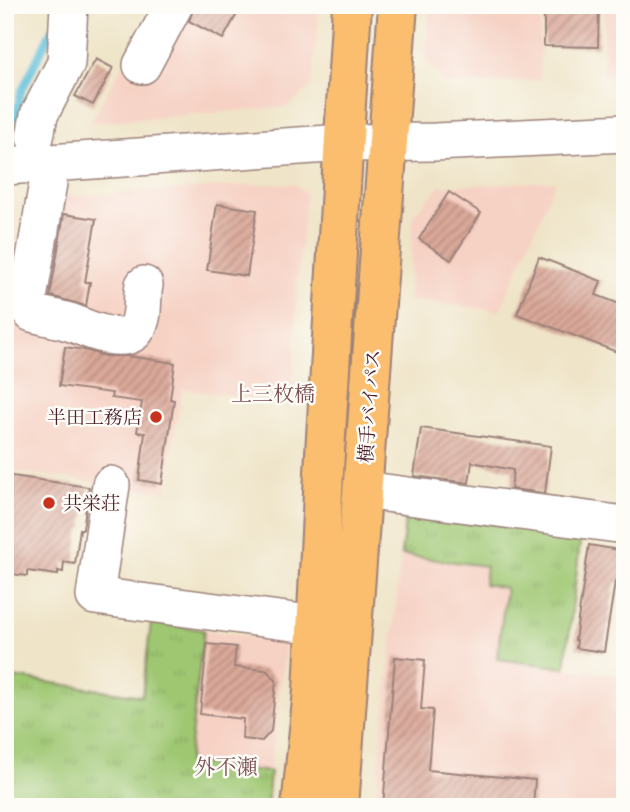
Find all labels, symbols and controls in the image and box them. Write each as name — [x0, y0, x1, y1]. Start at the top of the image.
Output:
street label: 横手バイパス — [353, 348, 387, 464]
district label: 上三枚橋 — [231, 380, 315, 408]
place label: 半田工務店 — [47, 405, 142, 431]
marker: 半田工務店 — [148, 409, 164, 425]
place label: 共栄荘 — [63, 491, 120, 517]
marker: 共栄荘 — [41, 495, 57, 511]
district label: 外不瀬 — [195, 753, 258, 781]

